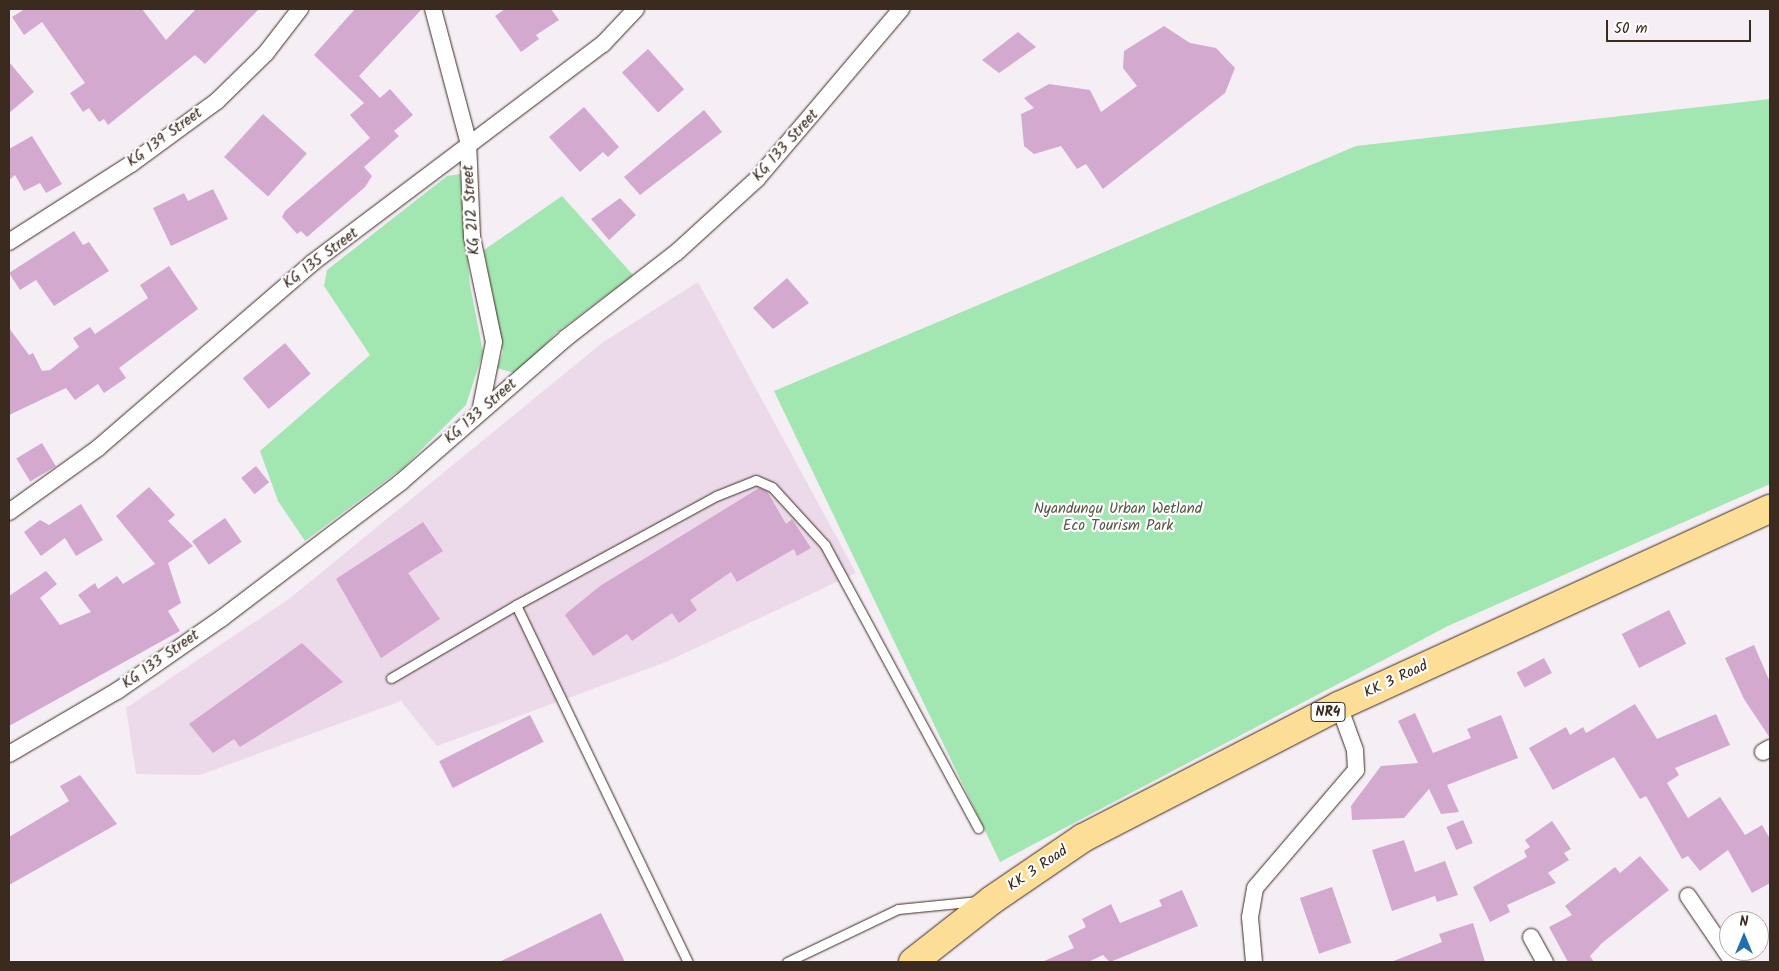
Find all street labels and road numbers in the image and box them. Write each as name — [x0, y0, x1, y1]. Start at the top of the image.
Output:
street label: KG 139 Street — [124, 105, 206, 171]
street label: KG 133 Street — [749, 107, 823, 185]
street label: KG 212 Street — [460, 164, 484, 256]
street label: KG 135 Street — [280, 225, 362, 293]
street label: KG 133 Street — [441, 376, 521, 448]
street label: KG 133 Street — [119, 627, 203, 693]
street label: KK 3 Road — [1361, 657, 1431, 703]
road number: NR4 — [1310, 700, 1346, 724]
street label: KK 3 Road — [1005, 842, 1071, 896]

